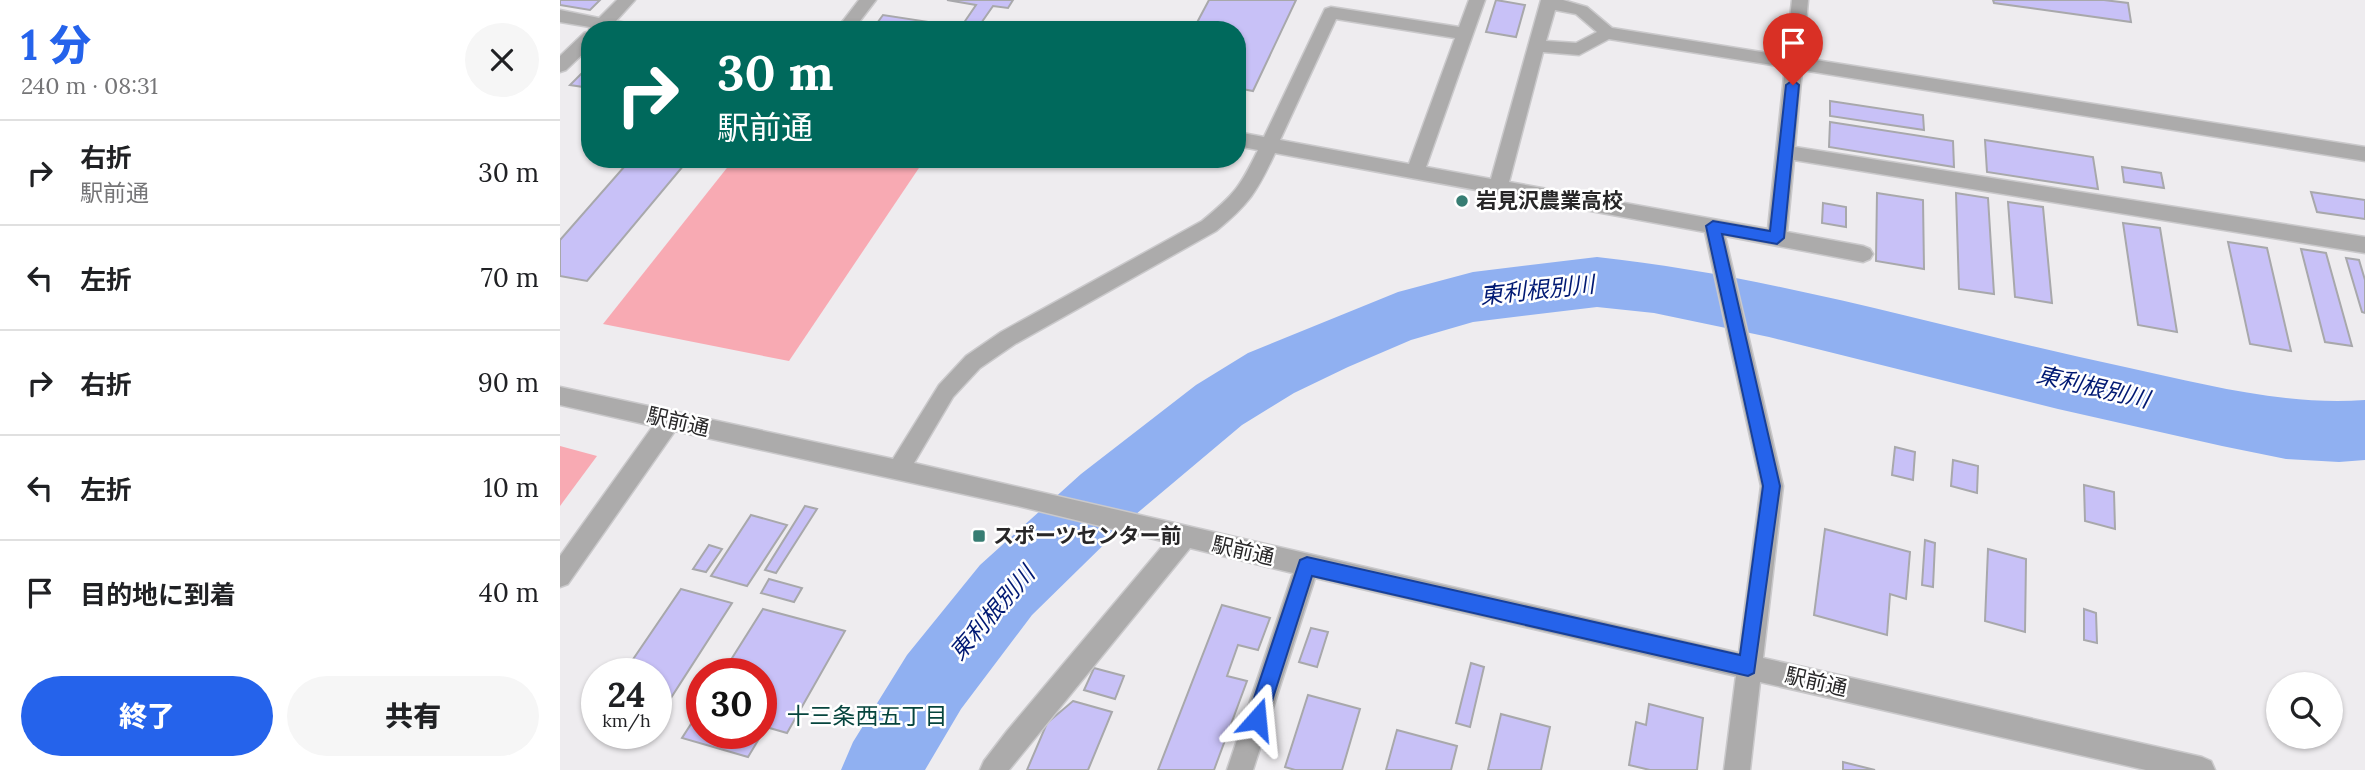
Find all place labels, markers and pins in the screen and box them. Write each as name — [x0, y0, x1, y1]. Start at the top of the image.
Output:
pin — [1763, 13, 1823, 85]
place label: 岩見沢農業高校 — [1476, 187, 1623, 214]
marker: 岩見沢農業高校 — [1454, 193, 1470, 209]
place label: スポーツセンター前 — [993, 522, 1182, 549]
marker: スポーツセンター前 — [971, 528, 987, 544]

